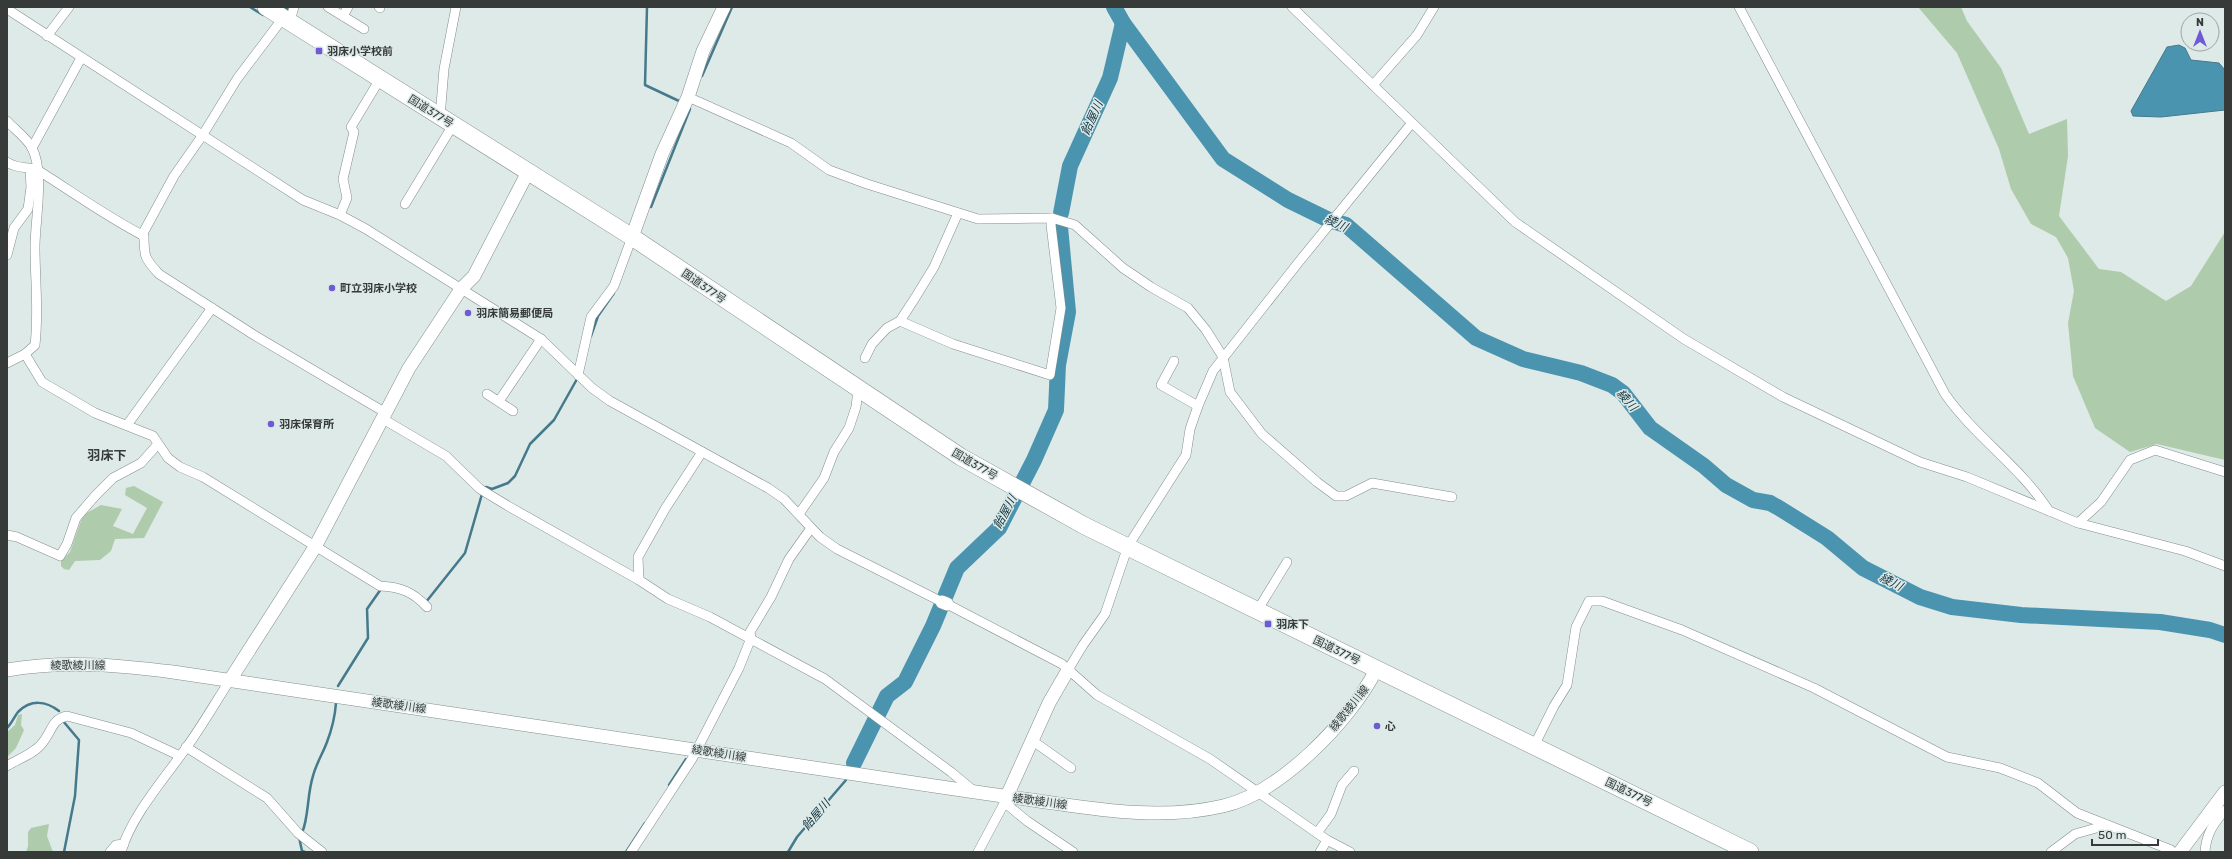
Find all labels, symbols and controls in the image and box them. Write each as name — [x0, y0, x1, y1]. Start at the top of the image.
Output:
north arrow — [2180, 12, 2220, 52]
text: N — [2196, 16, 2204, 29]
place label: 羽床小学校前 — [327, 45, 393, 58]
marker: 羽床小学校前 — [314, 46, 324, 56]
street label: 国道377号 — [406, 92, 456, 130]
water label: 飴屋川 — [1078, 97, 1107, 137]
water label: 綾川 — [1322, 212, 1352, 235]
street label: 国道377号 — [679, 267, 728, 306]
place label: 町立羽床小学校 — [340, 282, 417, 295]
marker: 町立羽床小学校 — [327, 283, 337, 293]
place label: 羽床簡易郵便局 — [476, 307, 553, 320]
marker: 羽床簡易郵便局 — [463, 308, 473, 318]
water label: 綾川 — [1614, 386, 1642, 415]
place label: 羽床保育所 — [279, 418, 334, 431]
marker: 羽床保育所 — [266, 419, 276, 429]
street label: 国道377号 — [949, 446, 1000, 483]
district label: 羽床下 — [87, 448, 127, 463]
water label: 飴屋川 — [990, 491, 1021, 531]
water label: 綾川 — [1877, 570, 1907, 595]
place label: 羽床下 — [1276, 618, 1309, 631]
marker: 羽床下 — [1263, 619, 1273, 629]
street label: 国道377号 — [1311, 633, 1363, 667]
street label: 綾歌綾川線 — [51, 659, 106, 672]
street label: 綾歌綾川線 — [1327, 683, 1372, 734]
street label: 綾歌綾川線 — [371, 695, 427, 716]
place label: 心 — [1384, 720, 1396, 733]
marker: 心 — [1372, 721, 1382, 731]
street label: 綾歌綾川線 — [691, 743, 747, 764]
street label: 国道377号 — [1603, 775, 1655, 809]
street label: 綾歌綾川線 — [1012, 791, 1068, 812]
water label: 飴屋川 — [799, 795, 834, 833]
scale bar — [2092, 821, 2158, 847]
text: 50 m — [2098, 828, 2126, 842]

